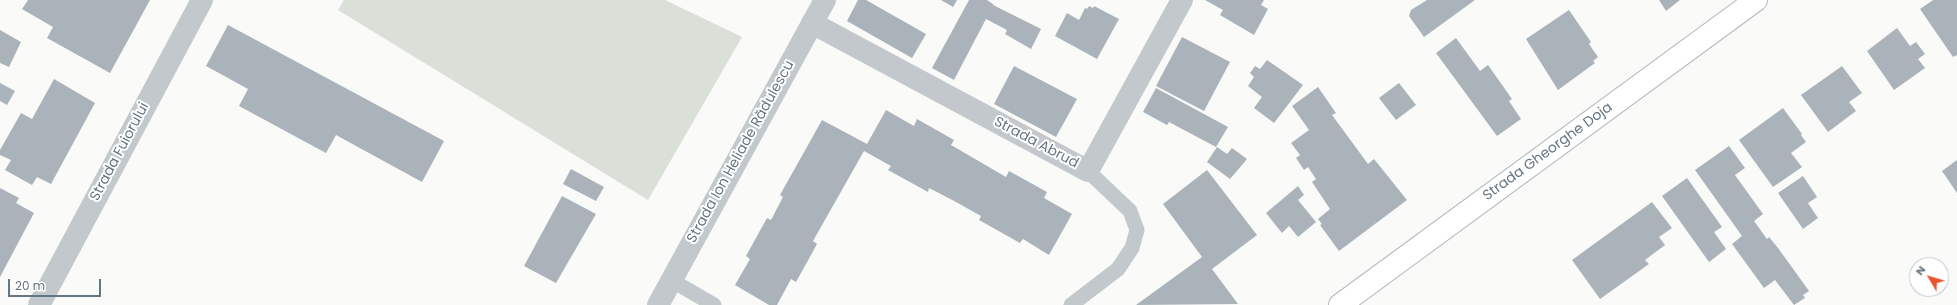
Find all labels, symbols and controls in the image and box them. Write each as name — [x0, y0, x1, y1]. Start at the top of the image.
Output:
street label: Strada Ion Heliade Rădulescu — [684, 58, 798, 246]
street label: Strada Gheorghe Doja — [1480, 99, 1616, 205]
street label: Strada Fuiorului — [87, 100, 153, 204]
street label: Strada Abrud — [991, 114, 1081, 172]
north arrow — [1909, 257, 1949, 297]
text: N — [1911, 262, 1929, 278]
scale bar — [10, 271, 103, 297]
text: 20 m — [15, 277, 45, 294]

